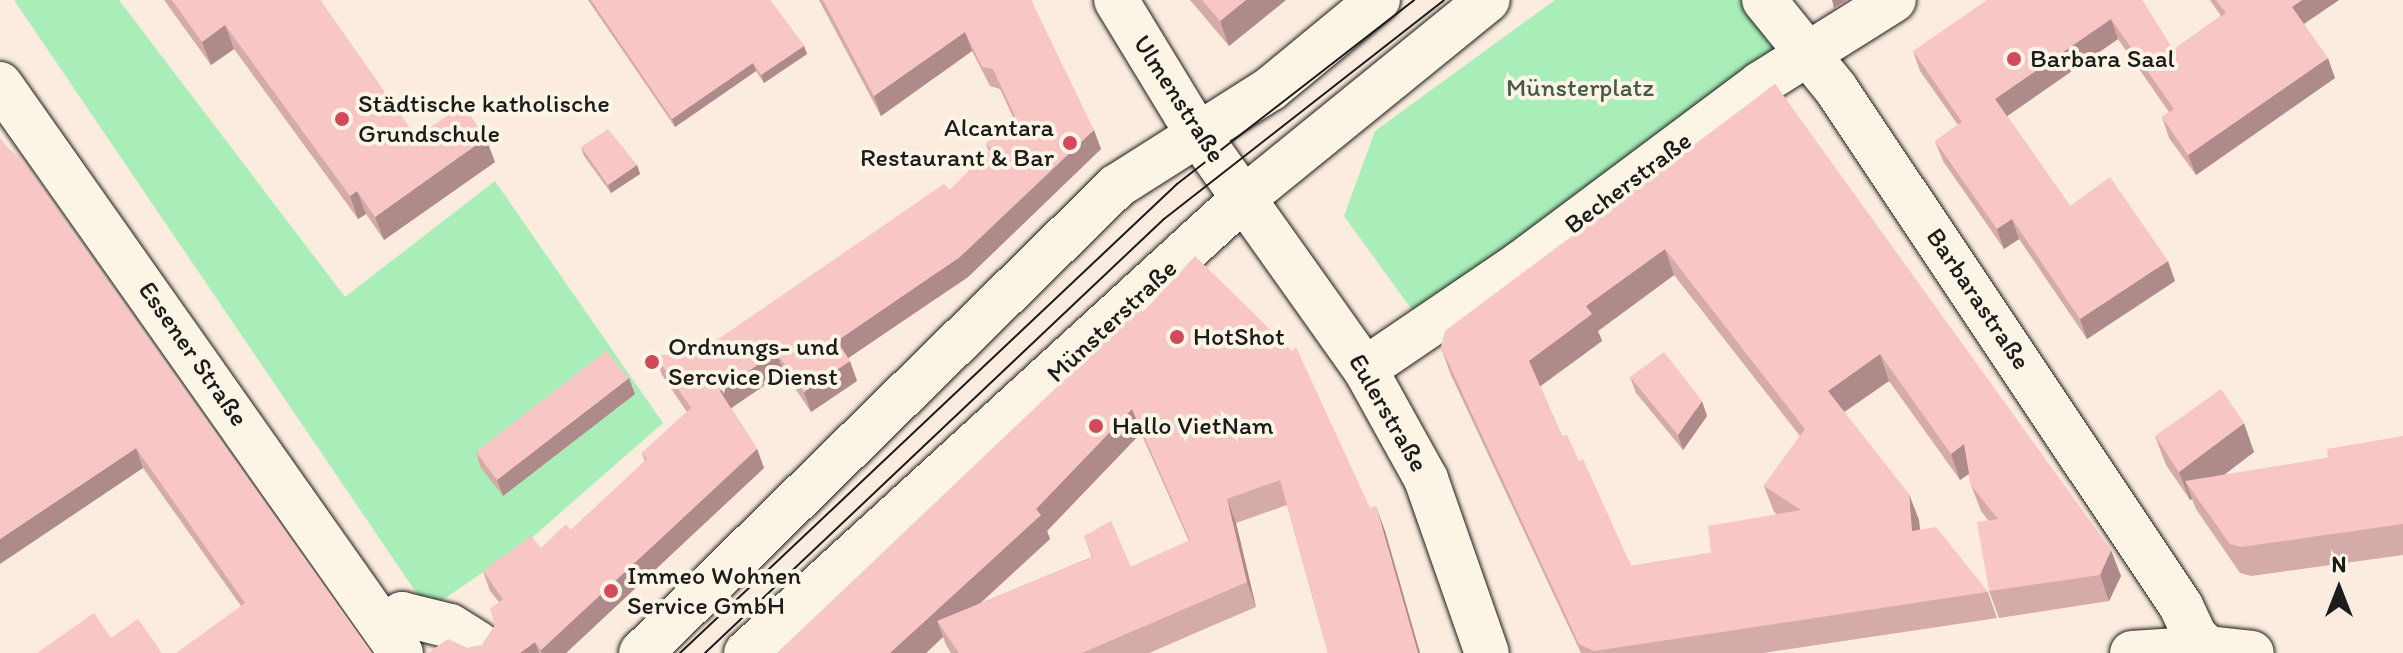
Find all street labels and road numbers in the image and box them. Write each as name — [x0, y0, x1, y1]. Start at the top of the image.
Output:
street label: Ulmenstraße — [1126, 29, 1232, 169]
street label: Becherstraße — [1558, 125, 1698, 241]
street label: Barbarastraße — [1919, 222, 2037, 376]
street label: Münsterstraße — [1040, 253, 1184, 389]
street label: Essener Straße — [132, 276, 254, 432]
street label: Eulerstraße — [1342, 348, 1434, 478]

